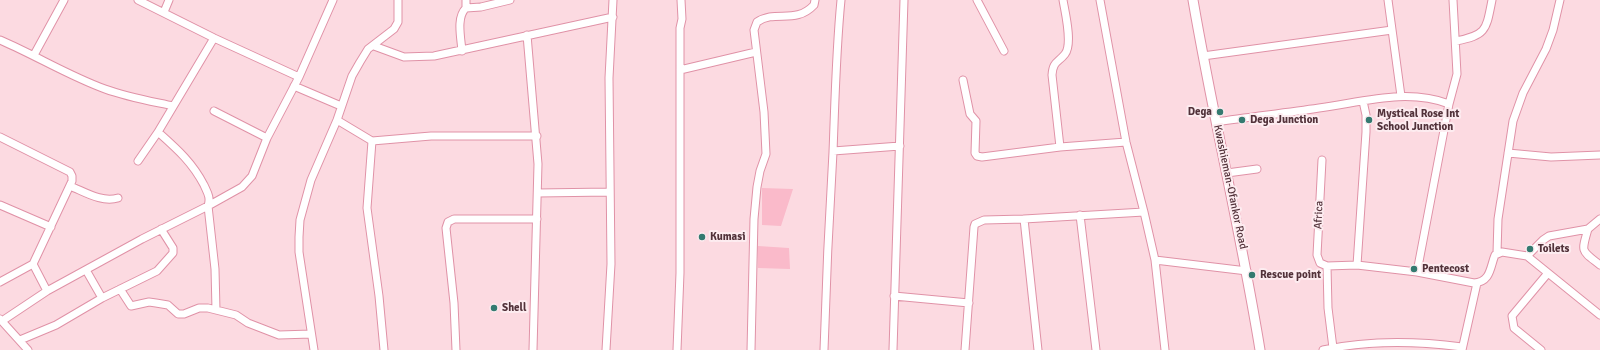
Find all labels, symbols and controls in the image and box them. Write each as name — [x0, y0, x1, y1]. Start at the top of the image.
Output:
place label: Dega — [1188, 105, 1212, 119]
marker: Dega — [1215, 107, 1225, 117]
place label: Mystical Rose Int School Junction — [1377, 107, 1459, 133]
place label: Dega Junction — [1250, 113, 1318, 127]
marker: Dega Junction — [1237, 115, 1247, 125]
marker: Mystical Rose Int School Junction — [1364, 115, 1374, 125]
street label: Kwashieman-Ofankor Road — [1210, 124, 1250, 250]
street label: Africa — [1312, 200, 1326, 230]
place label: Kumasi — [710, 230, 745, 244]
marker: Kumasi — [697, 232, 707, 242]
place label: Toilets — [1538, 242, 1569, 256]
marker: Toilets — [1525, 244, 1535, 254]
place label: Pentecost — [1422, 262, 1469, 276]
marker: Pentecost — [1409, 264, 1419, 274]
place label: Rescue point — [1260, 268, 1321, 282]
marker: Rescue point — [1247, 270, 1257, 280]
place label: Shell — [502, 301, 526, 315]
marker: Shell — [489, 303, 499, 313]

